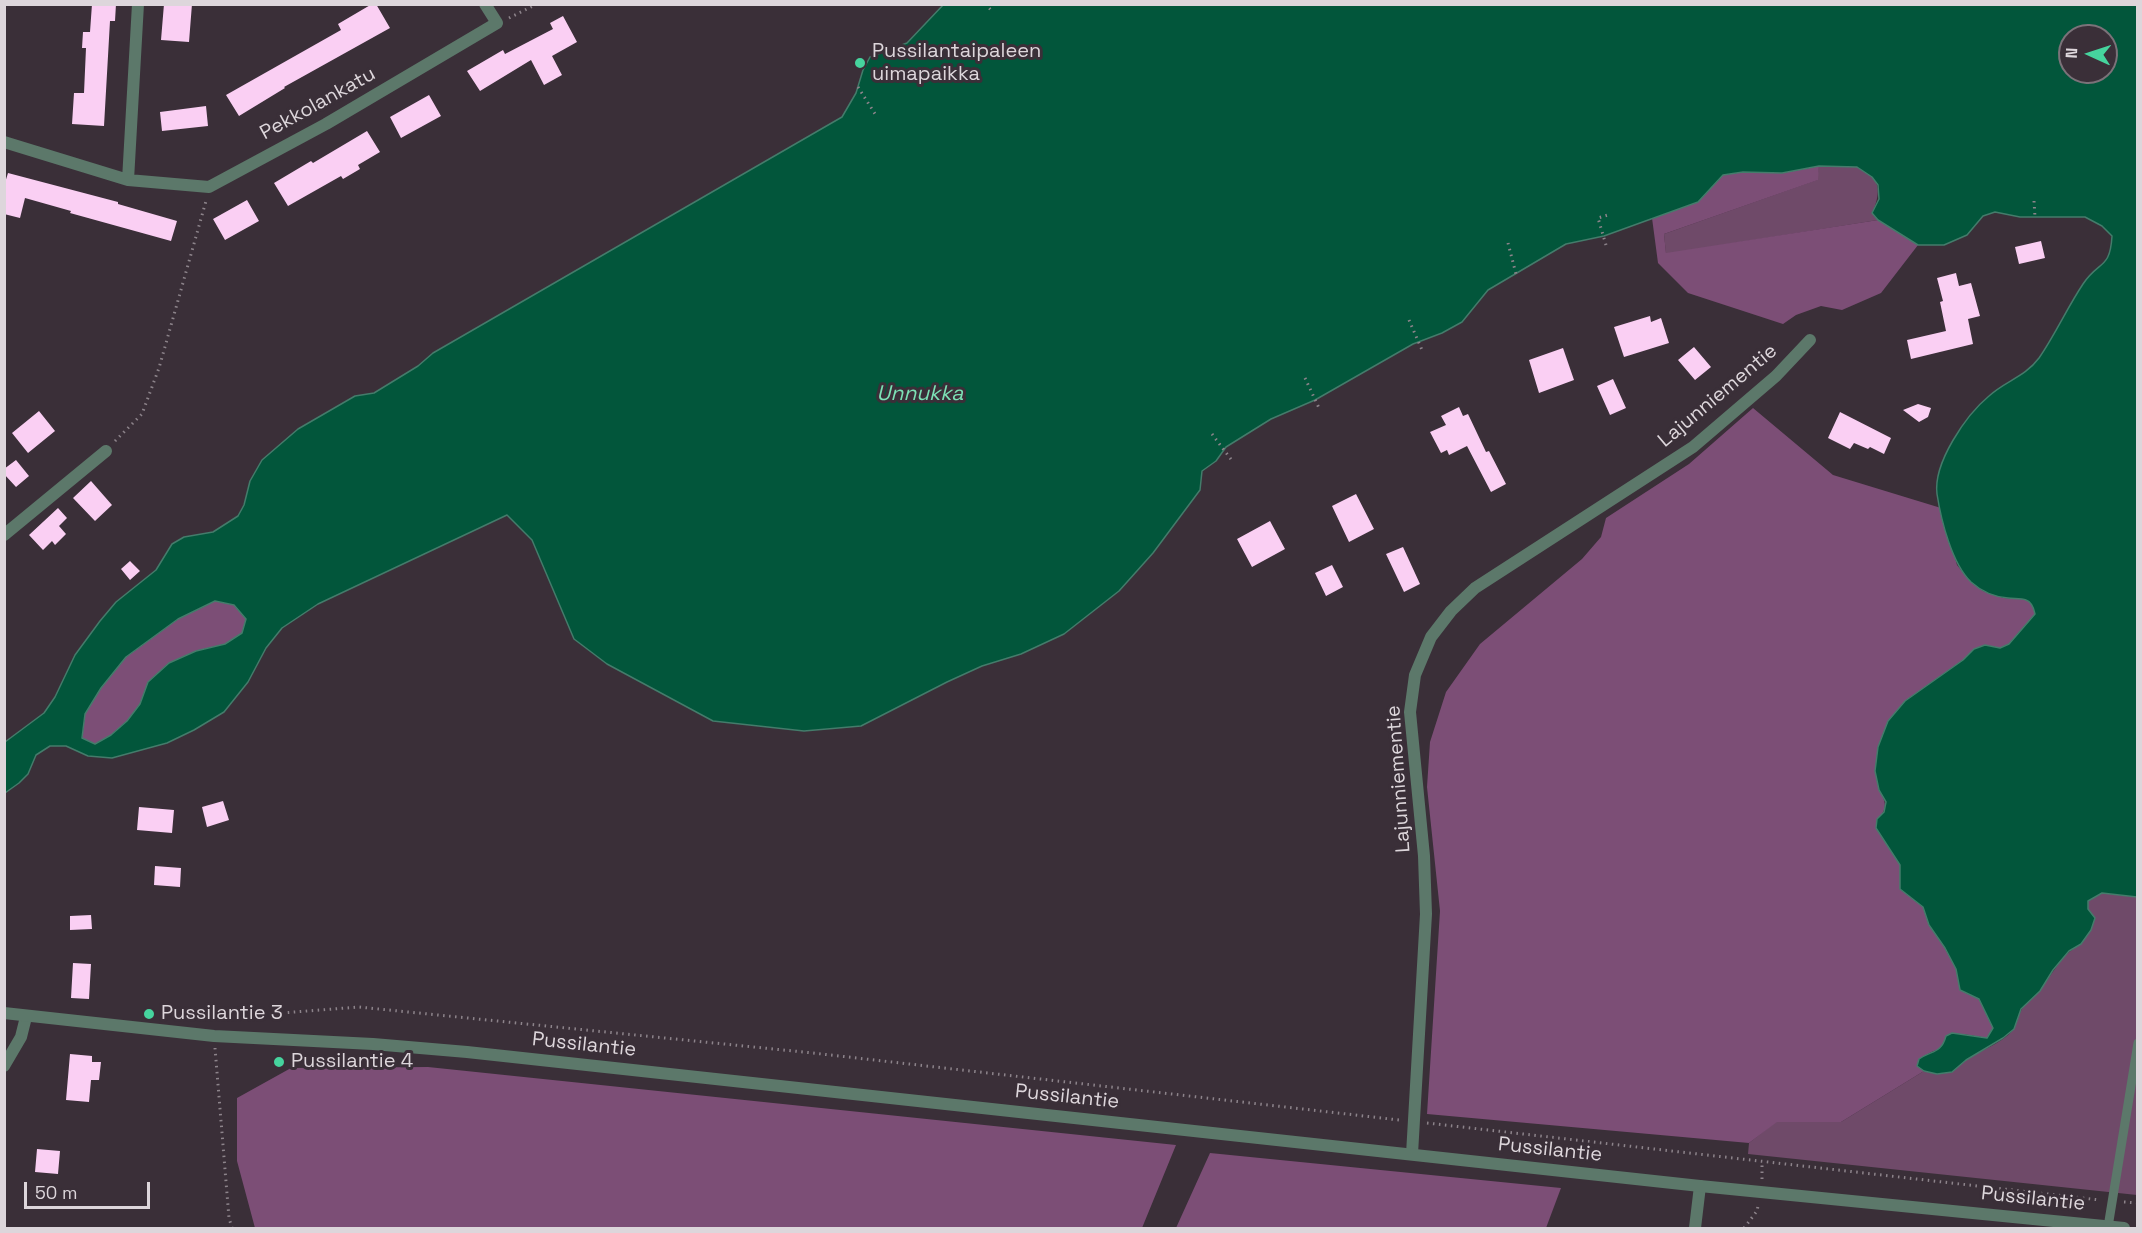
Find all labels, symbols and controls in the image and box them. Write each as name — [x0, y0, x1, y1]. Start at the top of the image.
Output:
north arrow — [2058, 24, 2118, 84]
place label: Pussilantaipaleen uimapaikka — [872, 40, 1041, 87]
text: N — [2061, 47, 2082, 59]
marker: Pussilantaipaleen uimapaikka — [853, 56, 867, 70]
street label: Pekkolankatu — [256, 62, 380, 146]
street label: Lajunniementie — [1654, 339, 1782, 453]
water label: Unnukka — [877, 381, 963, 407]
street label: Lajunniementie — [1382, 704, 1416, 854]
place label: Pussilantie 3 — [161, 1002, 283, 1026]
marker: Pussilantie 3 — [142, 1007, 156, 1021]
street label: Pussilantie — [531, 1028, 637, 1062]
place label: Pussilantie 4 — [291, 1050, 413, 1074]
marker: Pussilantie 4 — [272, 1055, 286, 1069]
street label: Pussilantie — [1014, 1080, 1120, 1114]
street label: Pussilantie — [1497, 1133, 1603, 1167]
scale bar — [27, 1170, 153, 1208]
text: 50 m — [35, 1181, 77, 1204]
street label: Pussilantie — [1980, 1182, 2086, 1216]

